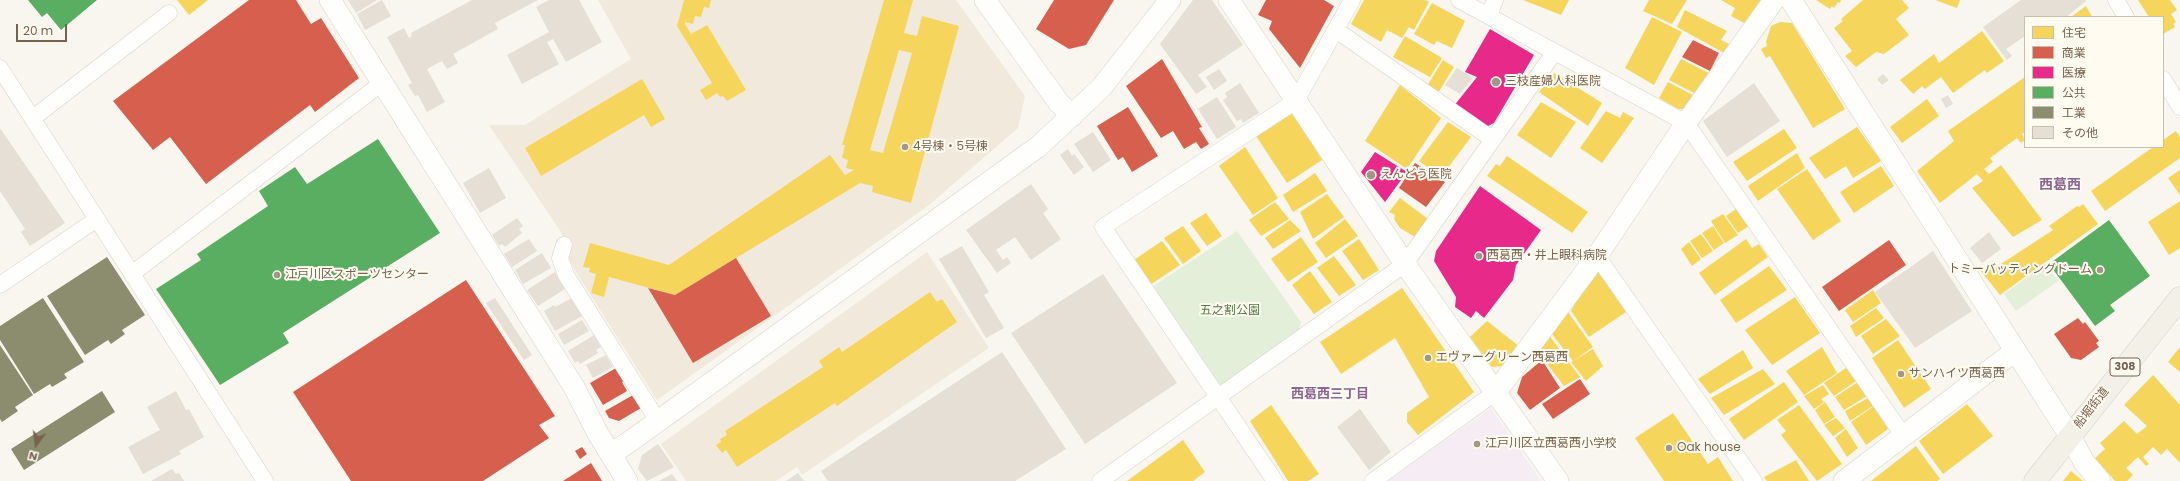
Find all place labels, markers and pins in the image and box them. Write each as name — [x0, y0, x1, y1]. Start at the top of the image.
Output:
place label: 三枝産婦人科医院 — [1505, 75, 1601, 89]
marker: 三枝産婦人科医院 — [1490, 76, 1502, 88]
place label: 4号棟・5号棟 — [913, 140, 988, 154]
marker: 4号棟・5号棟 — [900, 142, 910, 152]
place label: えんどう医院 — [1380, 168, 1452, 182]
marker: えんどう医院 — [1365, 169, 1377, 181]
place label: 西葛西・井上眼科病院 — [1487, 249, 1607, 263]
marker: 西葛西・井上眼科病院 — [1474, 251, 1484, 261]
place label: トミーバッティングドーム — [1948, 263, 2092, 277]
marker: トミーバッティングドーム — [2095, 265, 2105, 275]
place label: 江戸川区スポーツセンター — [285, 268, 429, 282]
marker: 江戸川区スポーツセンター — [272, 270, 282, 280]
place label: エヴァーグリーン西葛西 — [1436, 351, 1568, 365]
marker: エヴァーグリーン西葛西 — [1423, 353, 1433, 363]
place label: サンハイツ西葛西 — [1909, 367, 2005, 381]
marker: サンハイツ西葛西 — [1896, 369, 1906, 379]
place label: 江戸川区立西葛西小学校 — [1485, 437, 1617, 451]
marker: 江戸川区立西葛西小学校 — [1472, 439, 1482, 449]
place label: Oak house — [1677, 441, 1741, 455]
marker: Oak house — [1664, 443, 1674, 453]

